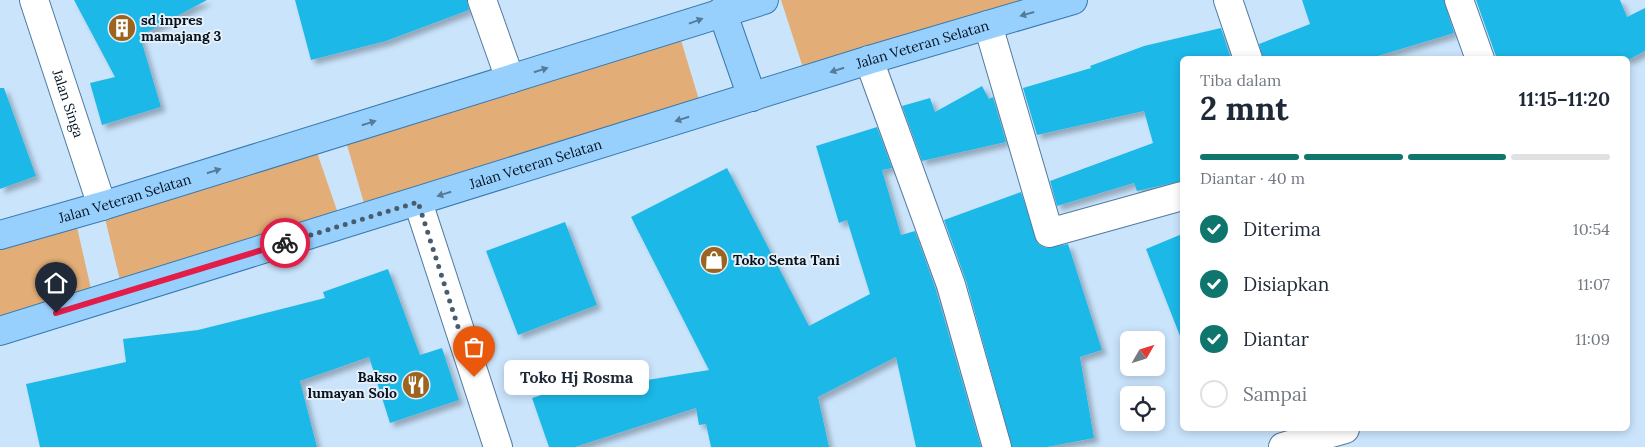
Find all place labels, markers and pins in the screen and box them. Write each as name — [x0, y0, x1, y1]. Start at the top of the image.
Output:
place label: sd inpres mamajang 3 — [141, 11, 221, 45]
building icon: sd inpres mamajang 3 — [107, 13, 137, 43]
shop icon: Toko Senta Tani — [699, 245, 729, 275]
place label: Toko Senta Tani — [733, 251, 840, 269]
pin — [35, 262, 77, 313]
pin — [453, 326, 495, 377]
callout: Toko Hj Rosma — [504, 360, 649, 394]
place label: Bakso lumayan Solo — [308, 368, 397, 402]
restaurant icon: Bakso lumayan Solo — [401, 370, 431, 400]

